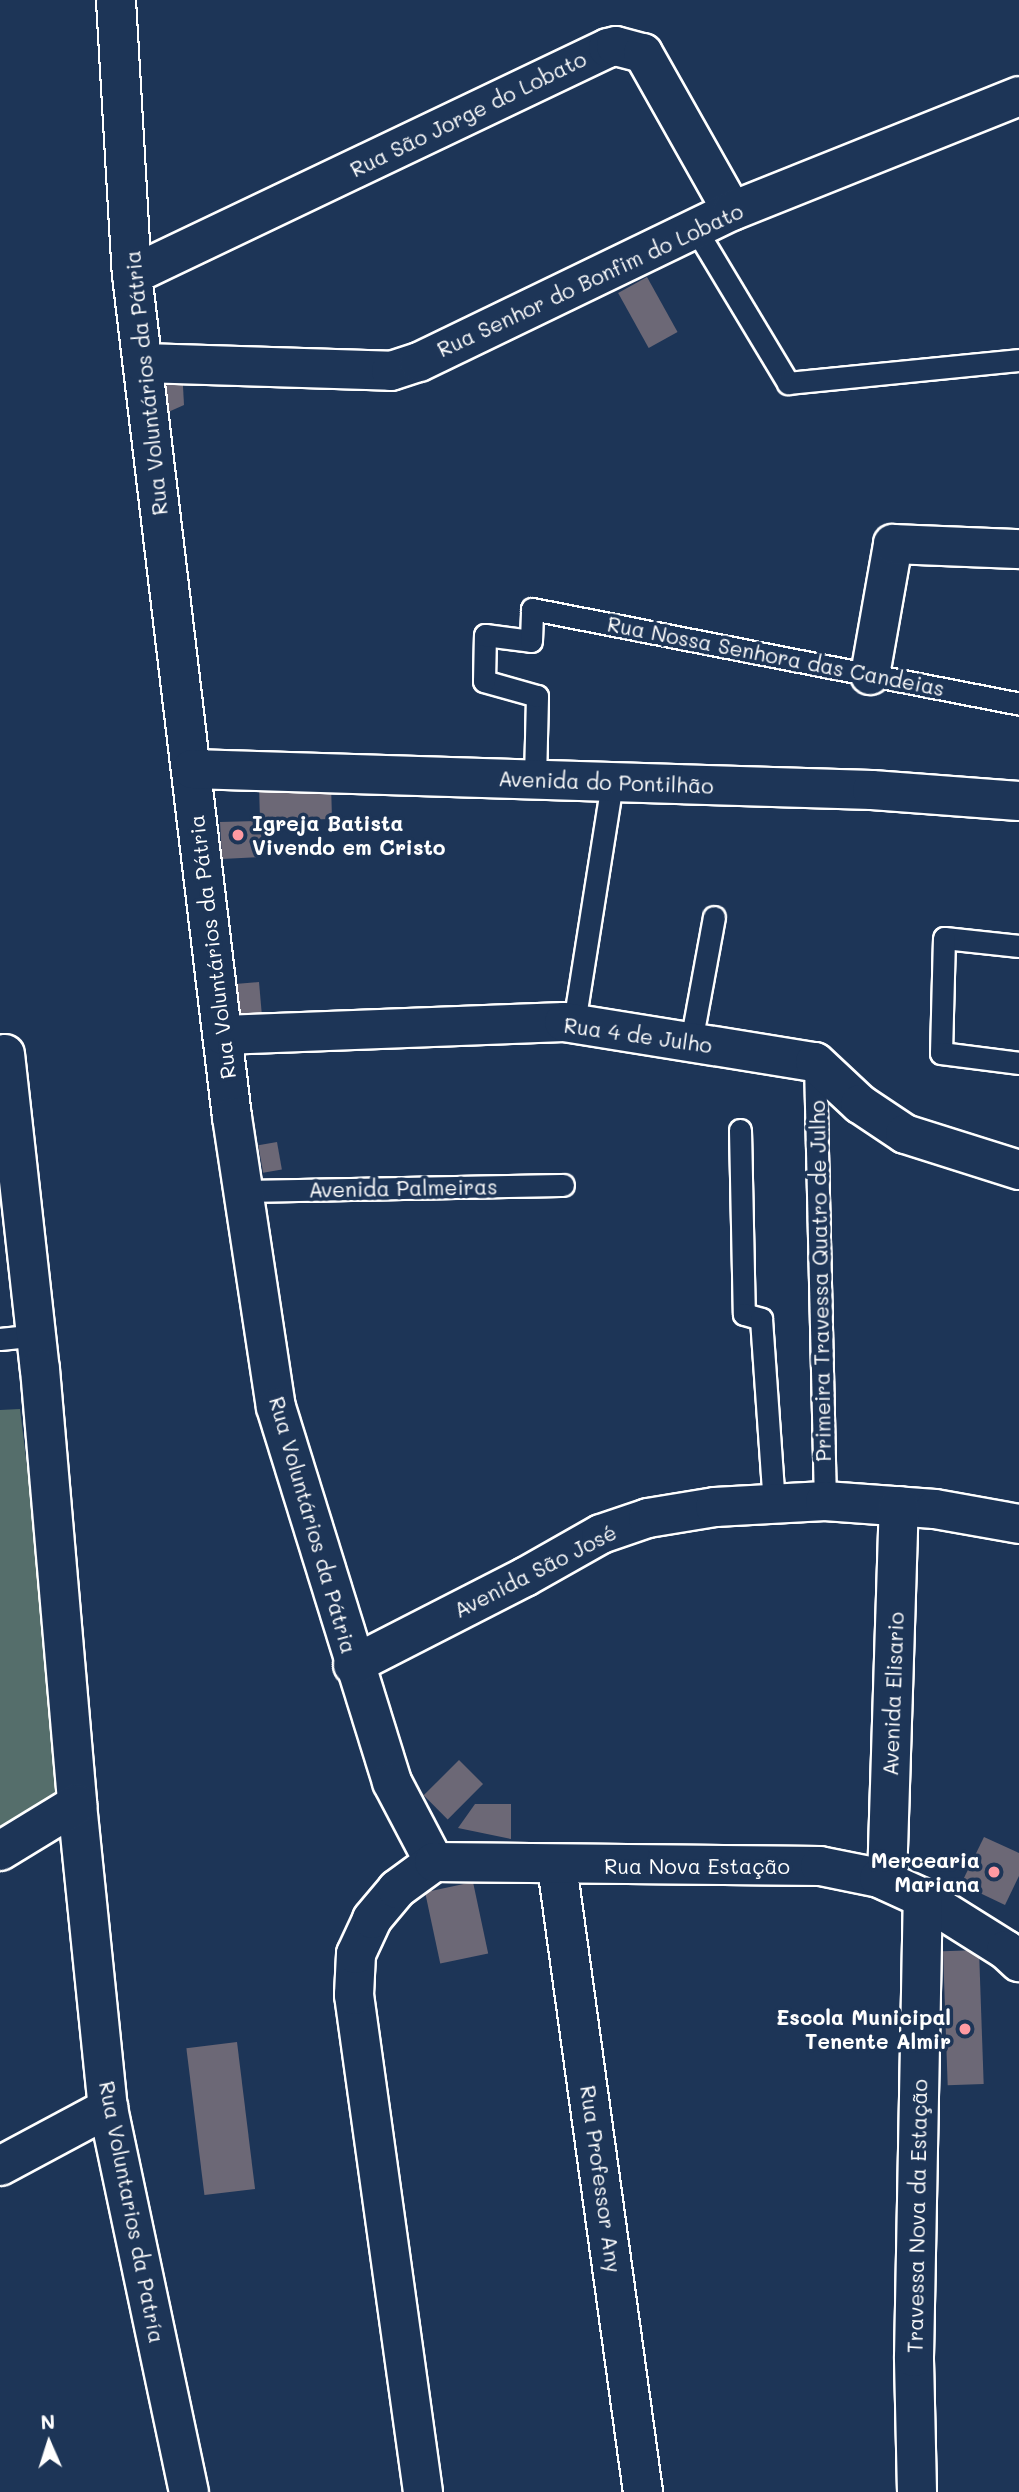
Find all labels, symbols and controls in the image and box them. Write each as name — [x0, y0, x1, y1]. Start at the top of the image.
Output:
street label: Rua São Jorge do Lobato — [346, 46, 590, 182]
street label: Rua Senhor do Bonfim do Lobato — [433, 198, 747, 362]
street label: Rua Voluntários da Pátria — [120, 249, 172, 517]
street label: Rua Nossa Senhora das Candeias — [605, 611, 947, 701]
street label: Avenida do Pontilhão — [498, 766, 714, 798]
place label: Igreja Batista Vivendo em Cristo — [252, 810, 446, 860]
street label: Rua Voluntários da Pátria — [183, 813, 241, 1081]
marker: Igreja Batista Vivendo em Cristo — [230, 827, 246, 843]
street label: Rua 4 de Julho — [562, 1012, 714, 1058]
street label: Primeira Travessa Quatro de Julho — [804, 1100, 836, 1462]
street label: Avenida Palmeiras — [308, 1174, 498, 1202]
street label: Rua Voluntários da Pátria — [264, 1394, 362, 1656]
street label: Avenida São José — [450, 1519, 620, 1623]
street label: Avenida Elisario — [878, 1612, 908, 1776]
place label: Mercearia Mariana — [871, 1847, 980, 1897]
street label: Rua Nova Estação — [604, 1853, 790, 1879]
marker: Mercearia Mariana — [986, 1864, 1002, 1880]
place label: Escola Municipal Tenente Almir — [776, 2004, 951, 2054]
marker: Escola Municipal Tenente Almir — [957, 2021, 973, 2037]
street label: Rua Voluntarios da Patría — [94, 2079, 170, 2345]
street label: Travessa Nova da Estação — [902, 2079, 932, 2353]
street label: Rua Professor Any — [575, 2084, 627, 2274]
north arrow — [14, 2408, 84, 2478]
text: N — [40, 2409, 56, 2434]

